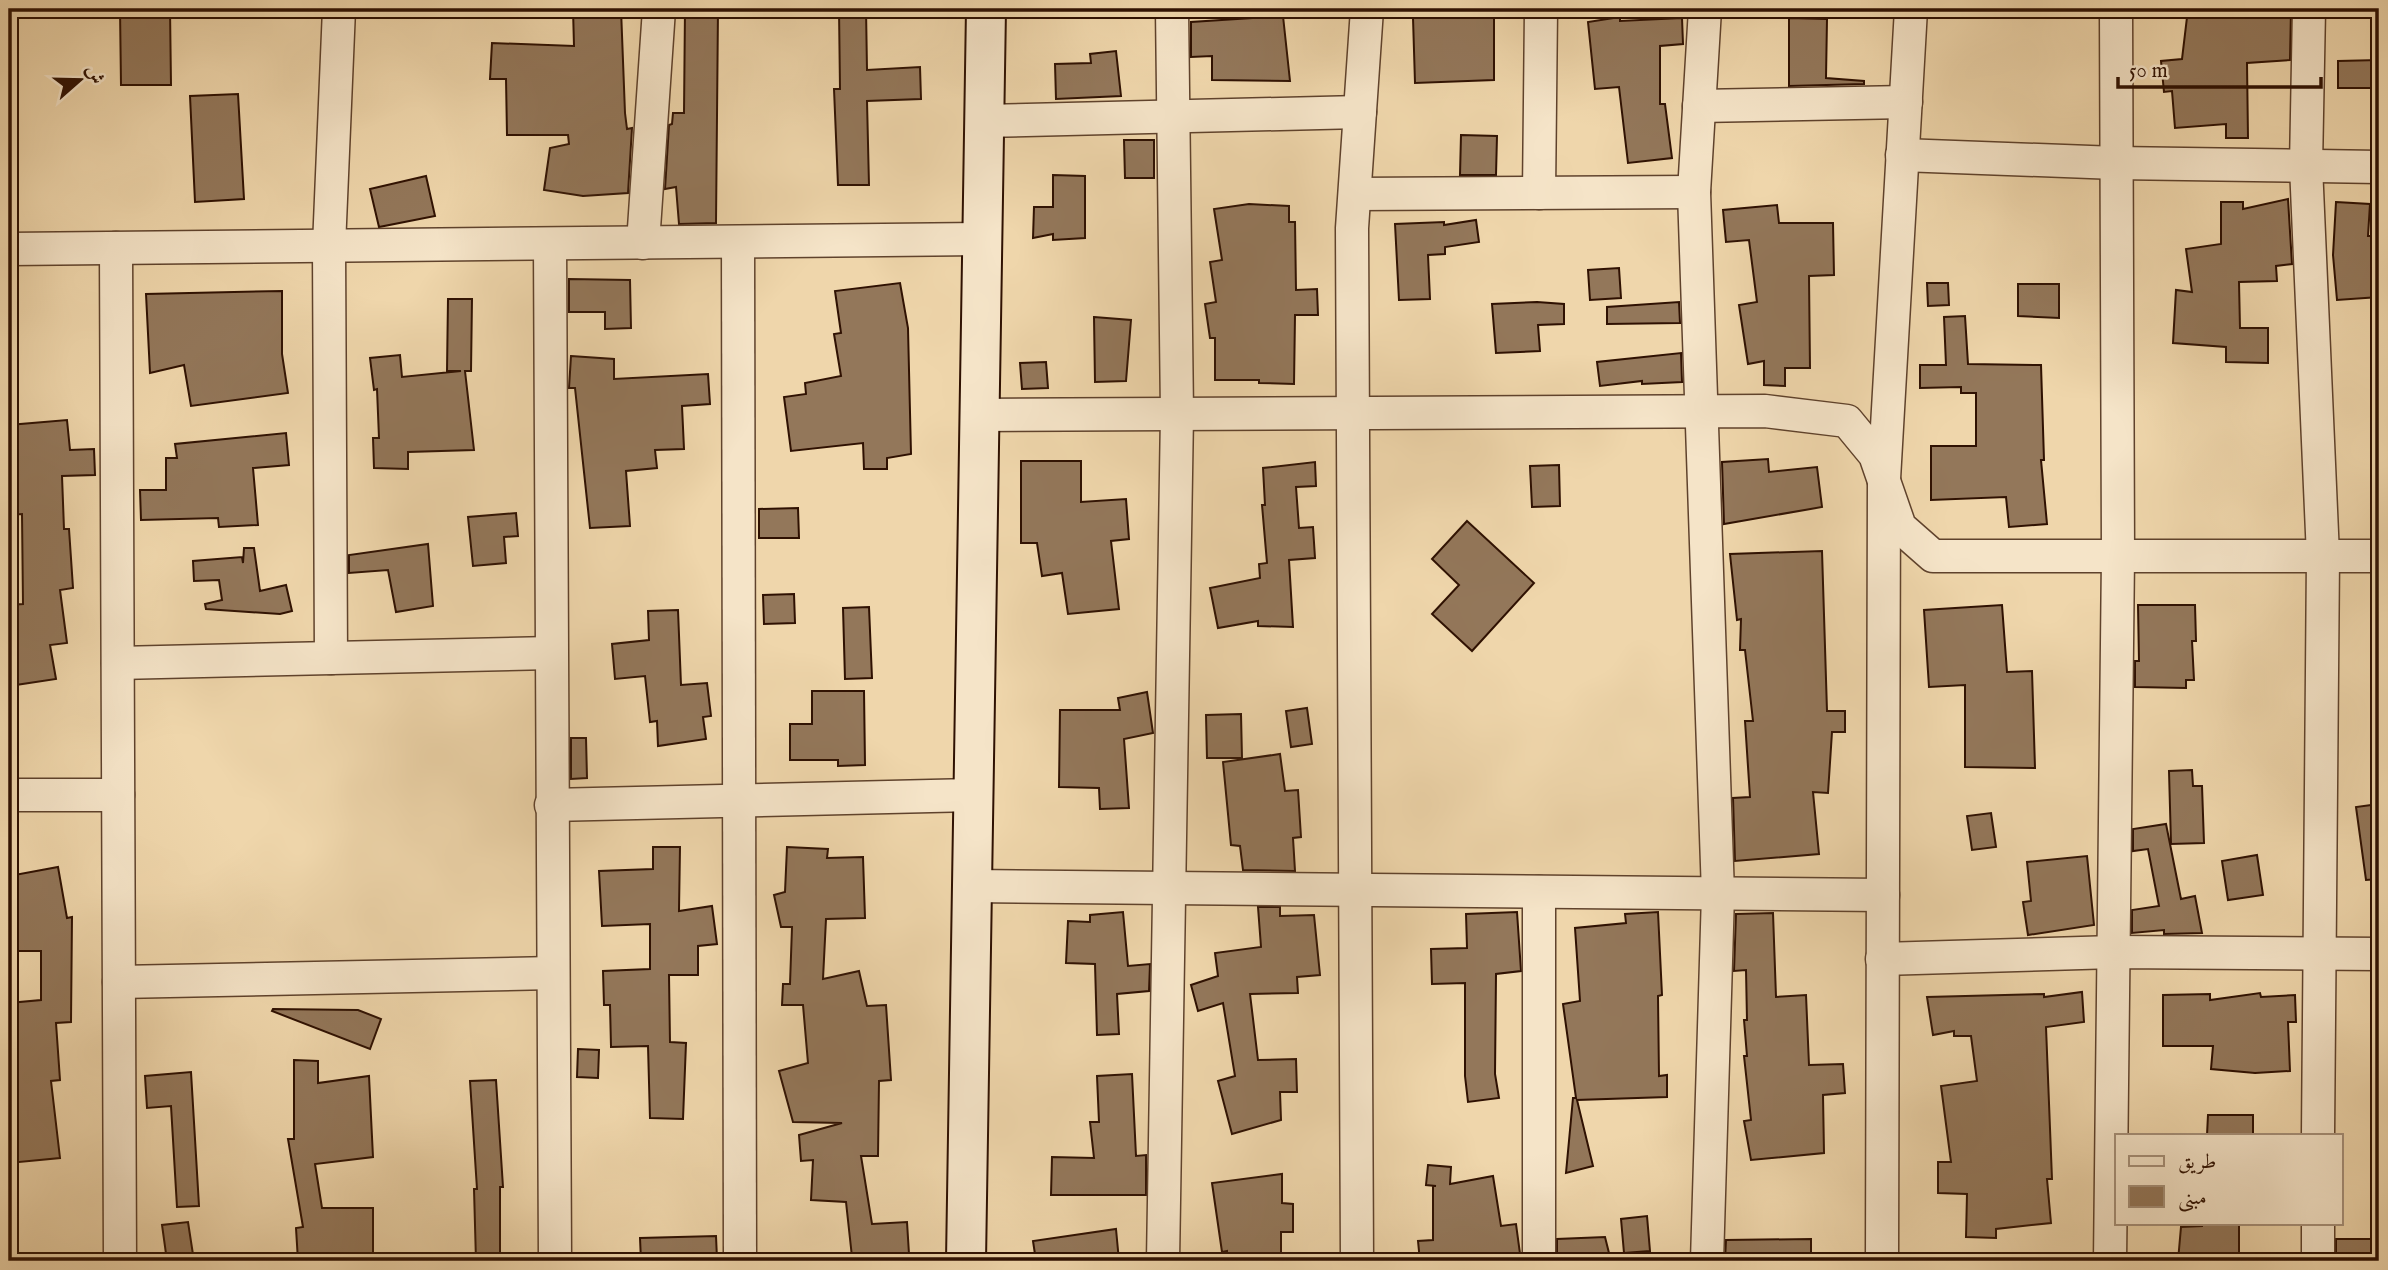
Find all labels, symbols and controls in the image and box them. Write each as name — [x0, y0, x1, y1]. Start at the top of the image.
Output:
north arrow — [46, 46, 116, 116]
scale bar — [2118, 46, 2322, 90]
text: 50 m — [2129, 58, 2168, 85]
text: ش — [80, 62, 109, 88]
legend — [2115, 1134, 2342, 1224]
text: طريق — [2178, 1149, 2216, 1176]
text: مبنى — [2178, 1185, 2207, 1212]

